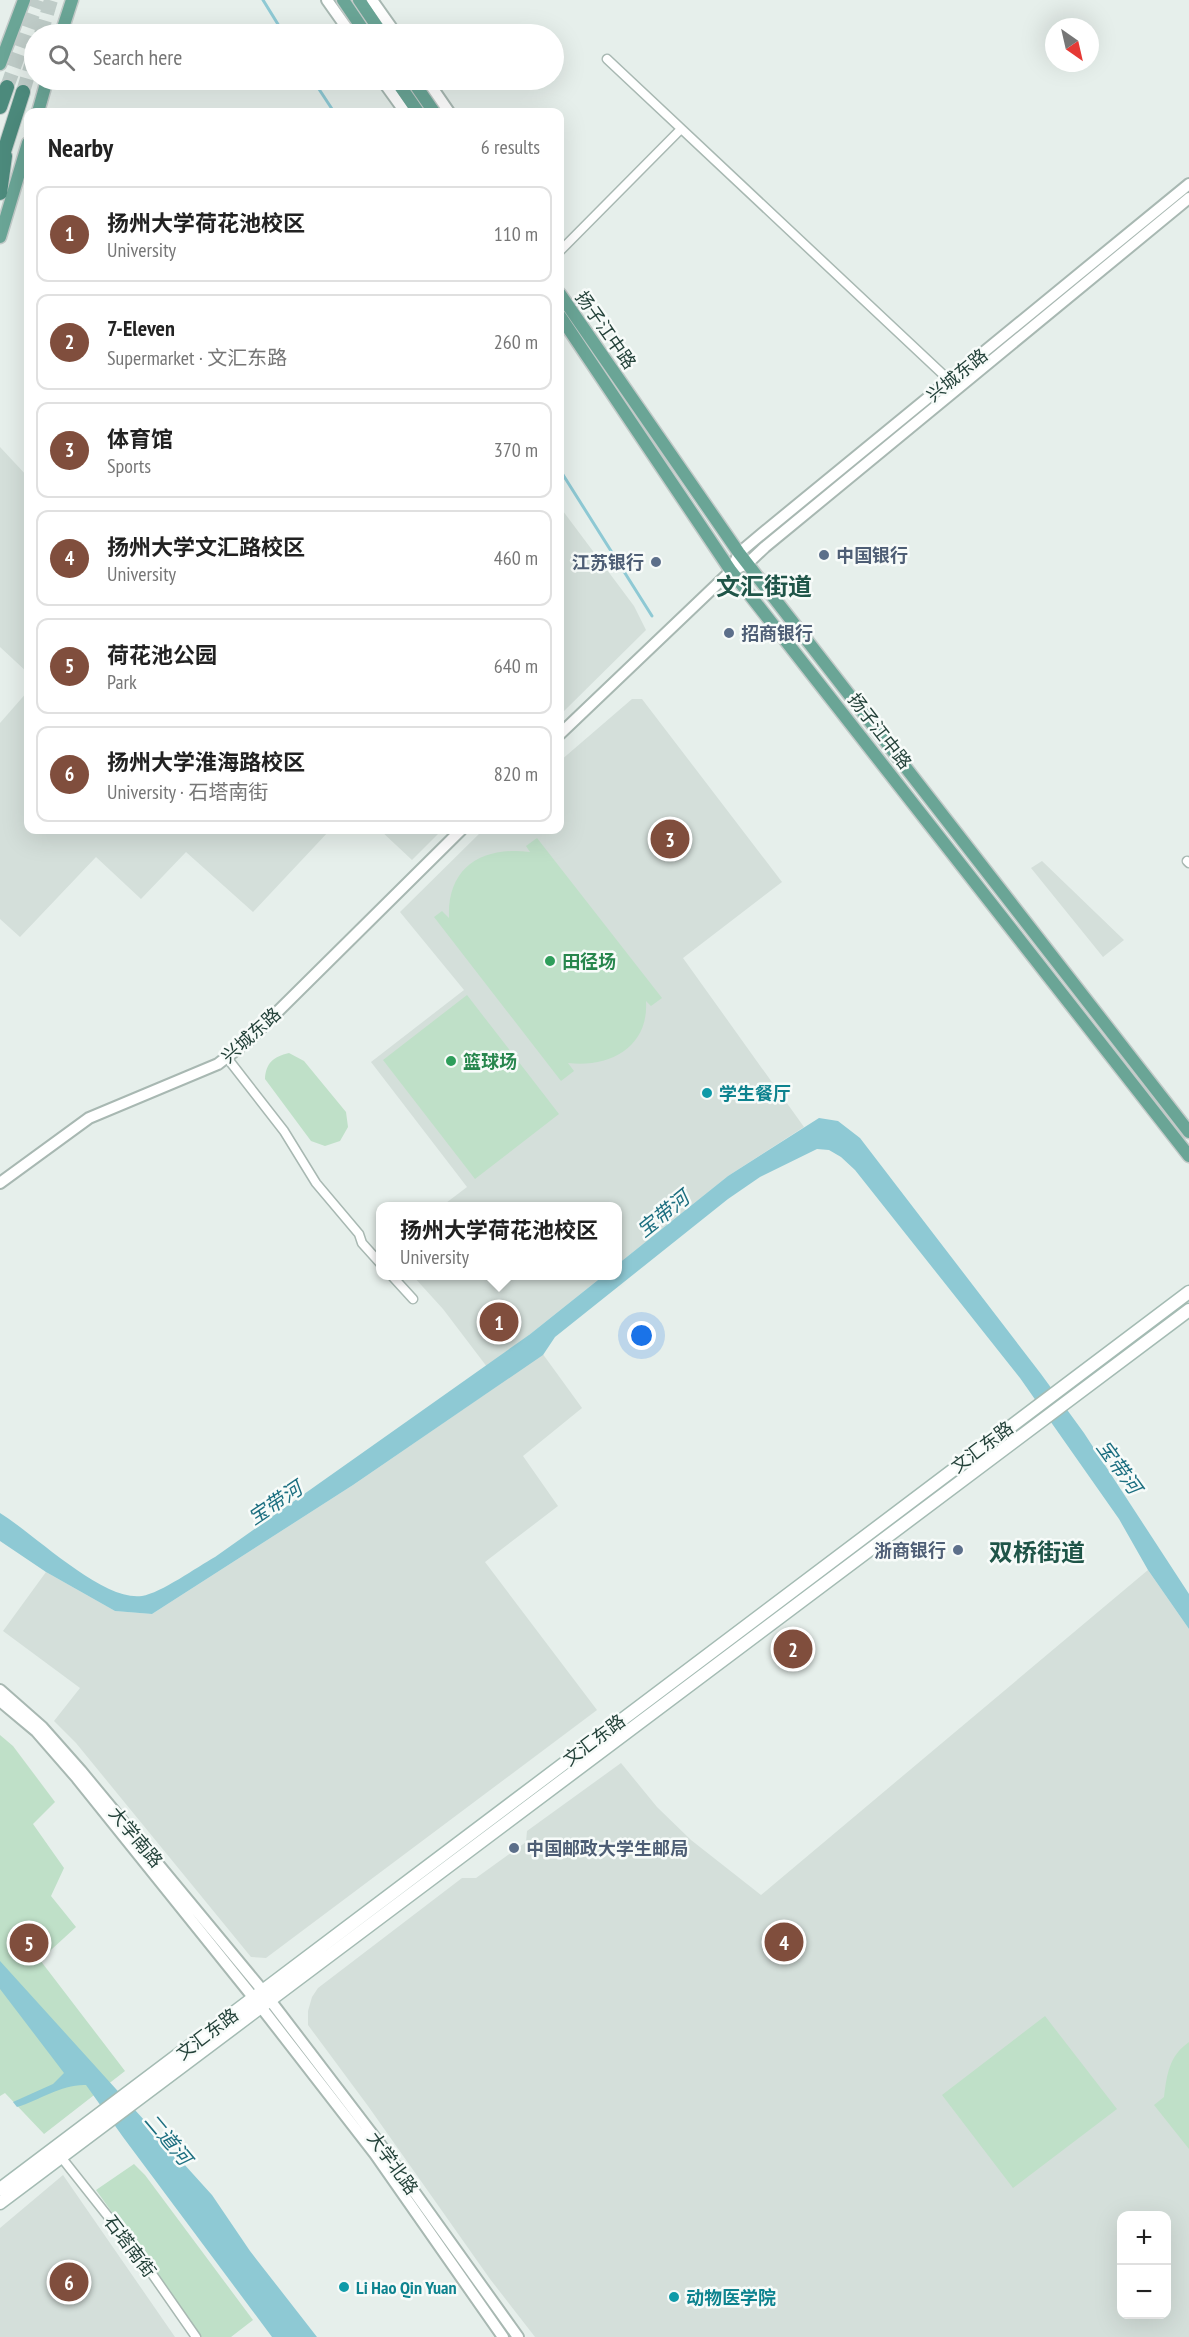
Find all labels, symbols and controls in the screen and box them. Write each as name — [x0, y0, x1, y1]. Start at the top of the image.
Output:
north arrow — [1045, 18, 1099, 72]
search box — [24, 24, 564, 90]
icon: search — [45, 41, 78, 74]
text: Search here — [93, 43, 182, 71]
text: Nearby — [48, 131, 113, 164]
text: 6 results — [481, 134, 540, 160]
text: 扬州大学荷花池校区 — [107, 209, 305, 237]
text: 1 — [65, 221, 74, 247]
text: 110 m — [494, 221, 538, 247]
text: University — [107, 237, 176, 263]
street label: 扬子江中路 — [571, 287, 641, 373]
text: 7-Eleven — [107, 314, 175, 342]
text: 2 — [65, 329, 74, 355]
text: 260 m — [494, 329, 538, 355]
street label: 兴城东路 — [922, 343, 992, 407]
text: Supermarket · 文汇东路 — [107, 345, 287, 371]
text: 体育馆 — [107, 425, 173, 453]
text: 3 — [65, 437, 74, 463]
text: 370 m — [494, 437, 538, 463]
text: Sports — [107, 453, 151, 479]
text: 扬州大学文汇路校区 — [107, 533, 305, 561]
place label: 中国银行 — [836, 544, 908, 567]
text: 4 — [65, 545, 74, 571]
text: 460 m — [494, 545, 538, 571]
marker: 中国银行 — [817, 548, 831, 562]
place label: 江苏银行 — [572, 551, 644, 574]
marker: 江苏银行 — [649, 555, 663, 569]
text: University — [107, 561, 176, 587]
district label: 文汇街道 — [716, 571, 812, 602]
place label: 招商银行 — [741, 622, 813, 645]
marker: 招商银行 — [722, 626, 736, 640]
text: 荷花池公园 — [107, 641, 217, 669]
text: 5 — [65, 653, 74, 679]
text: 640 m — [494, 653, 538, 679]
text: Park — [107, 669, 137, 695]
street label: 扬子江中路 — [843, 688, 917, 774]
text: 扬州大学淮海路校区 — [107, 748, 305, 776]
text: 6 — [65, 761, 74, 787]
text: 820 m — [494, 761, 538, 787]
text: University · 石塔南街 — [107, 779, 268, 805]
pin: 3 — [650, 816, 690, 862]
place label: 田径场 — [562, 950, 616, 973]
marker: 田径场 — [543, 954, 557, 968]
street label: 兴城东路 — [217, 1002, 285, 1068]
place label: 篮球场 — [463, 1050, 517, 1073]
marker: 篮球场 — [444, 1054, 458, 1068]
place label: 学生餐厅 — [719, 1082, 791, 1105]
marker: 学生餐厅 — [700, 1086, 714, 1100]
water label: 宝带河 — [632, 1183, 698, 1243]
popup — [376, 1202, 622, 1280]
text: 扬州大学荷花池校区 — [400, 1216, 598, 1244]
text: University — [400, 1244, 469, 1270]
pin: 1 — [480, 1300, 518, 1344]
your location — [627, 1321, 656, 1350]
street label: 文汇东路 — [946, 1416, 1018, 1478]
water label: 宝带河 — [1091, 1435, 1150, 1502]
water label: 宝带河 — [243, 1473, 310, 1531]
district label: 双桥街道 — [989, 1537, 1085, 1568]
place label: 浙商银行 — [874, 1539, 946, 1562]
marker: 浙商银行 — [951, 1543, 965, 1557]
pin: 2 — [774, 1626, 812, 1672]
street label: 文汇东路 — [558, 1709, 630, 1771]
street label: 大学南路 — [104, 1802, 168, 1872]
place label: 中国邮政大学生邮局 — [526, 1837, 688, 1860]
marker: 中国邮政大学生邮局 — [507, 1841, 521, 1855]
pin: 5 — [9, 1920, 48, 1966]
pin: 4 — [764, 1920, 804, 1964]
street label: 文汇东路 — [171, 2003, 243, 2065]
water label: 二道河 — [139, 2108, 200, 2173]
street label: 大学北路 — [363, 2127, 423, 2199]
street label: 石塔南街 — [99, 2210, 161, 2282]
map controls — [1117, 2211, 1171, 2319]
button: + — [1117, 2211, 1171, 2265]
pin: 6 — [50, 2260, 88, 2304]
button: − — [1117, 2265, 1171, 2319]
place label: Li Hao Qin Yuan — [356, 2276, 457, 2299]
marker: Li Hao Qin Yuan — [337, 2280, 351, 2294]
place label: 动物医学院 — [686, 2286, 776, 2309]
marker: 动物医学院 — [667, 2290, 681, 2304]

